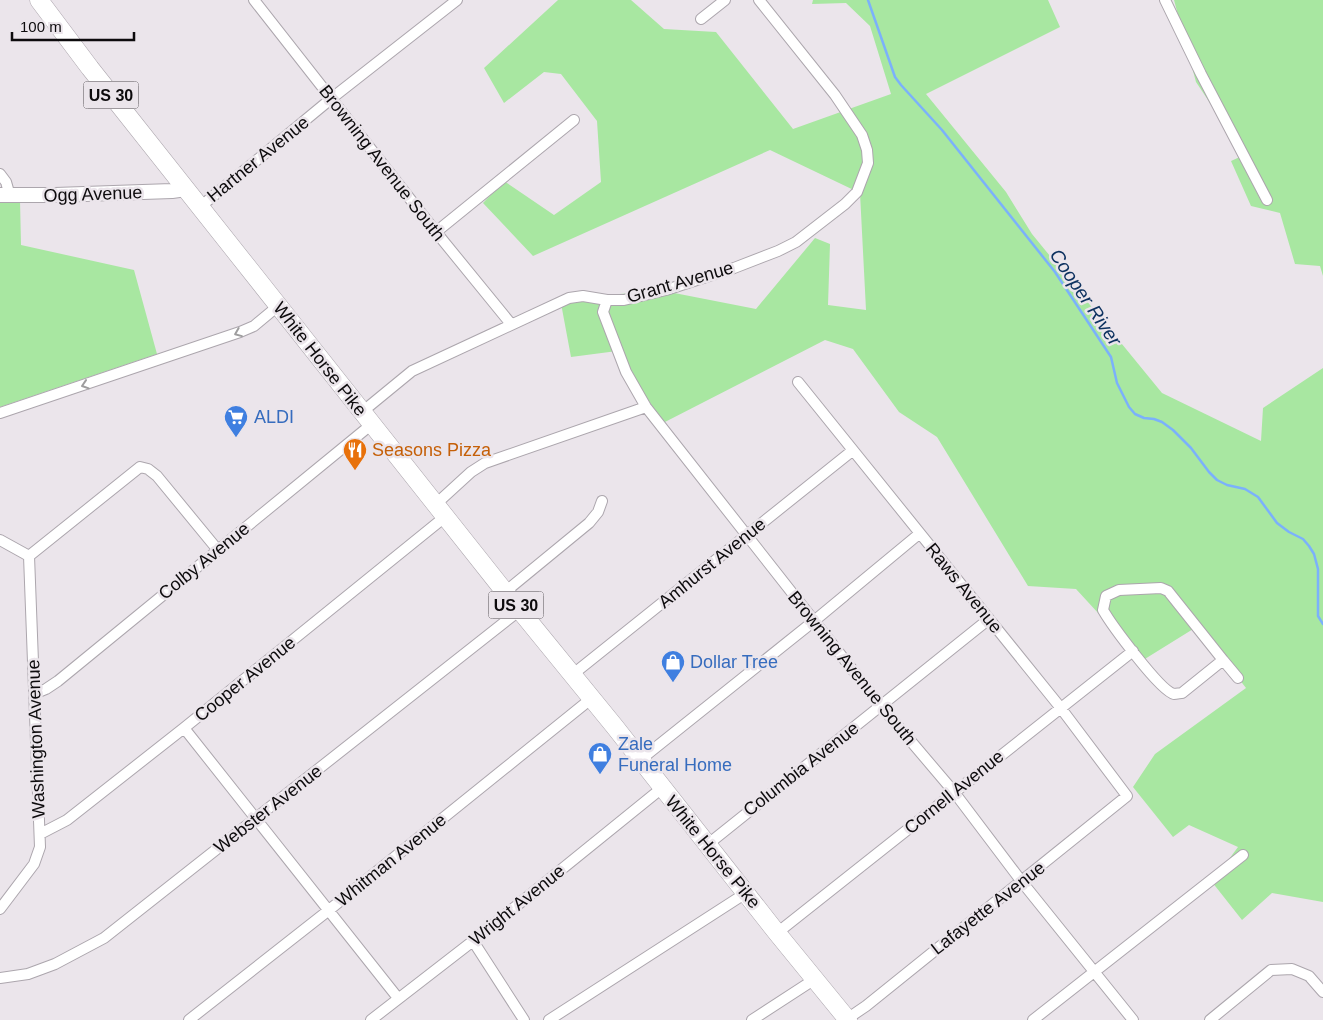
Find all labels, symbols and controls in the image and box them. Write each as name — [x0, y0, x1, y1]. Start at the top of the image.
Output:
scale bar — [12, 10, 135, 42]
text: 100 m — [20, 18, 62, 35]
street label: Browning Avenue South — [315, 81, 449, 245]
road number: US 30 — [84, 82, 138, 108]
street label: Hartner Avenue — [203, 112, 313, 206]
street label: Ogg Avenue — [43, 182, 143, 206]
water label: Cooper River — [1046, 245, 1126, 350]
street label: Grant Avenue — [624, 257, 736, 307]
street label: White Horse Pike — [269, 298, 371, 420]
one-way arrow — [234, 327, 243, 337]
one-way arrow — [81, 380, 89, 390]
supermarket icon: ALDI — [223, 404, 249, 438]
place label: ALDI — [254, 407, 294, 427]
restaurant icon: Seasons Pizza — [342, 437, 368, 471]
place label: Seasons Pizza — [372, 440, 492, 460]
street label: Amhurst Avenue — [655, 514, 769, 612]
street label: Colby Avenue — [155, 518, 253, 604]
street label: Raws Avenue — [922, 539, 1006, 637]
street label: Browning Avenue South — [784, 587, 920, 749]
road number: US 30 — [488, 592, 544, 618]
street label: Cooper Avenue — [191, 632, 299, 726]
shop icon: Dollar Tree — [660, 649, 686, 683]
place label: Dollar Tree — [690, 652, 778, 672]
street label: Washington Avenue — [23, 659, 49, 819]
street label: Columbia Avenue — [739, 718, 863, 820]
place label: Zale Funeral Home — [618, 734, 732, 775]
shop icon: Zale Funeral Home — [587, 741, 613, 775]
street label: Cornell Avenue — [900, 746, 1008, 838]
street label: Webster Avenue — [210, 761, 326, 857]
street label: White Horse Pike — [661, 792, 765, 912]
street label: Whitman Avenue — [332, 810, 450, 910]
street label: Lafayette Avenue — [927, 857, 1049, 959]
street label: Wright Avenue — [465, 861, 569, 949]

